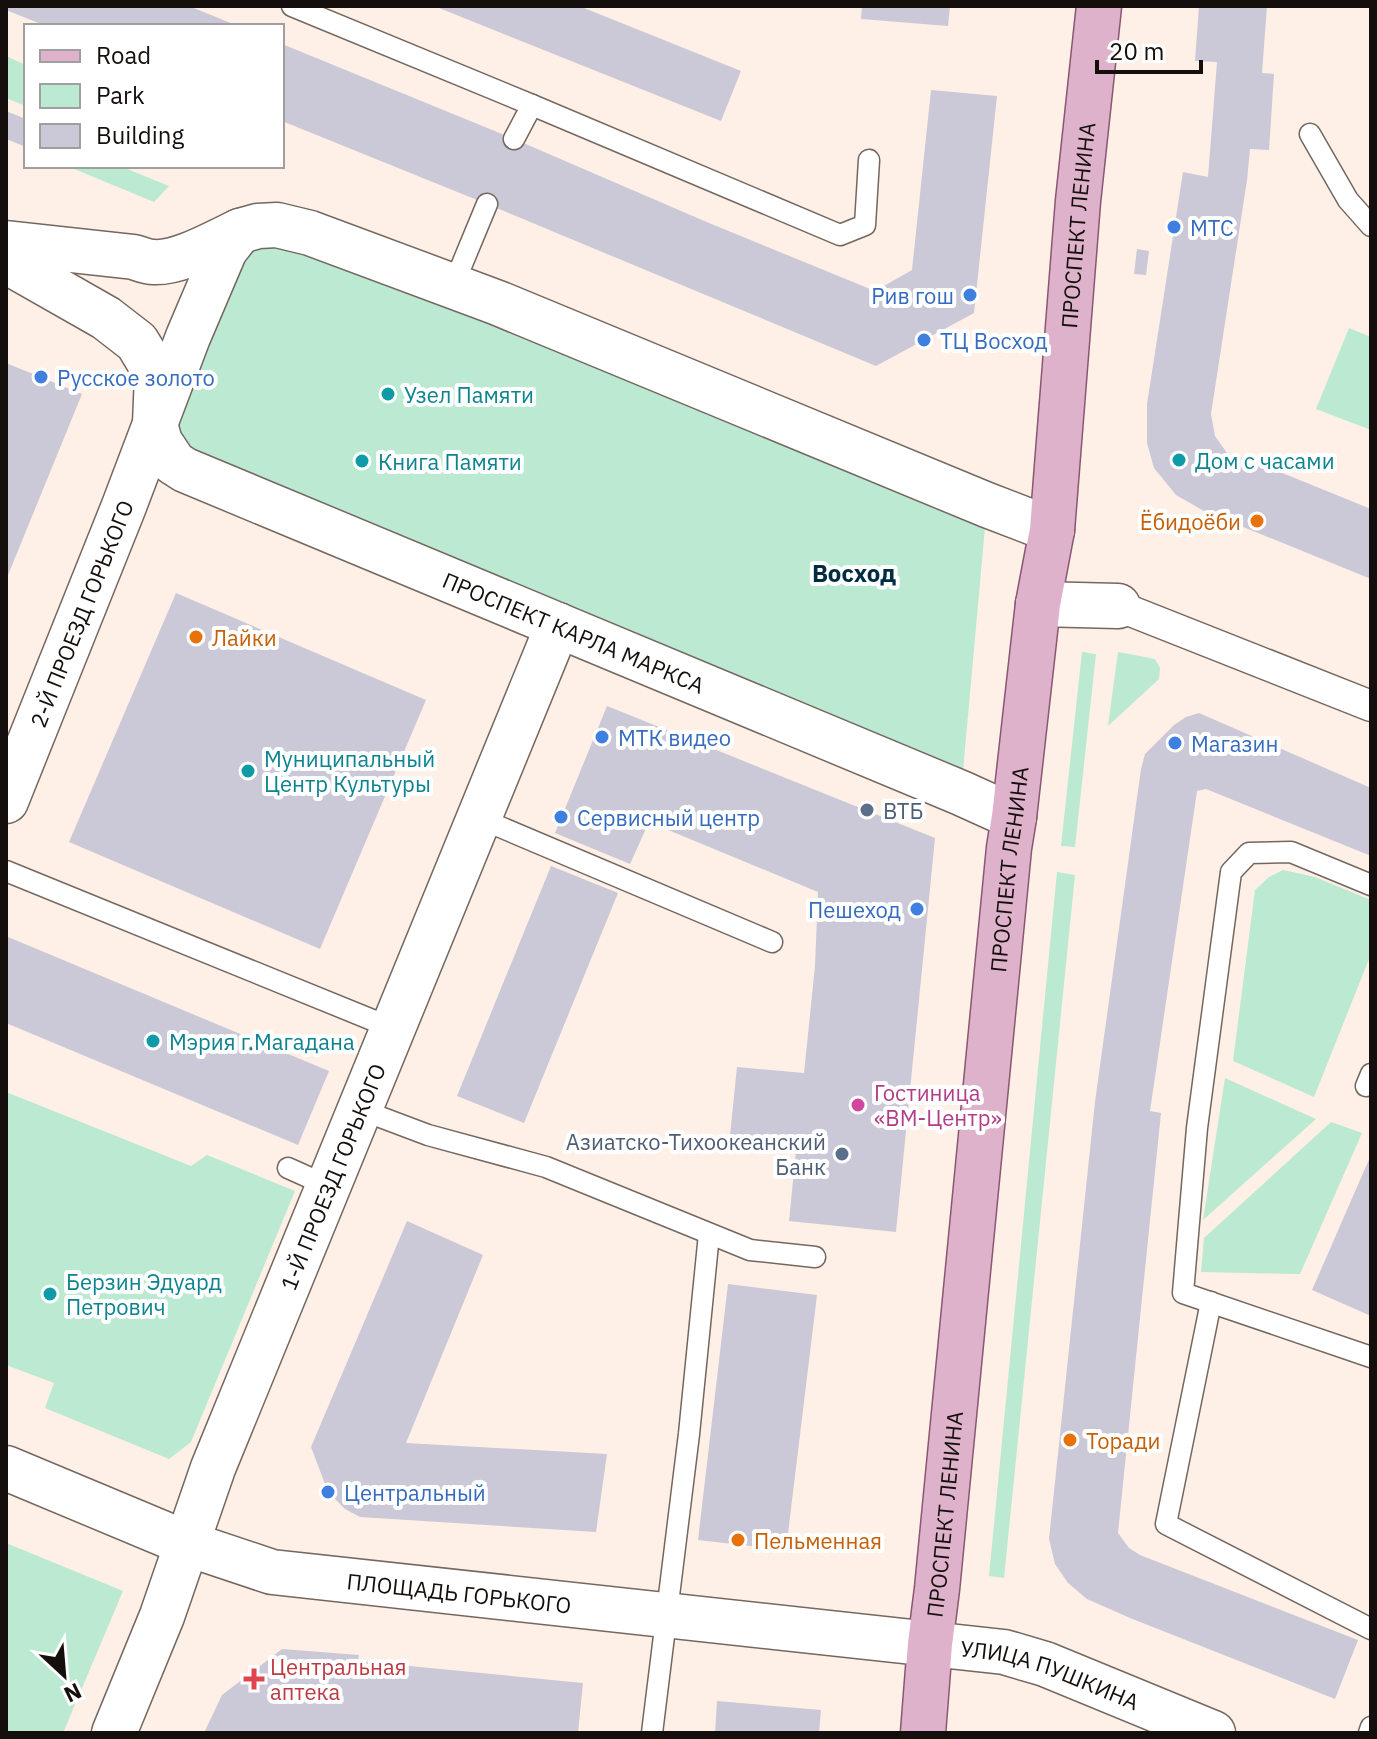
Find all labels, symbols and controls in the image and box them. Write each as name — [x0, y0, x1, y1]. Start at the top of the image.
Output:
legend — [24, 24, 284, 168]
scale bar — [1097, 24, 1201, 74]
text: 20 m — [1109, 35, 1164, 67]
text: Road — [96, 39, 151, 71]
text: Park — [96, 79, 145, 111]
text: Building — [96, 119, 184, 151]
street label: ПРОСПЕКТ ЛЕНИНА — [1053, 121, 1101, 330]
place label: МТС — [1190, 213, 1234, 242]
marker: МТС — [1165, 218, 1183, 236]
place label: Рив гош — [871, 281, 954, 310]
marker: Рив гош — [961, 286, 979, 304]
place label: ТЦ Восход — [940, 326, 1048, 355]
marker: ТЦ Восход — [915, 331, 933, 349]
place label: Русское золото — [57, 363, 215, 392]
marker: Русское золото — [32, 368, 50, 386]
place label: Узел Памяти — [404, 380, 534, 409]
marker: Узел Памяти — [379, 385, 397, 403]
place label: Дом с часами — [1195, 446, 1335, 475]
place label: Книга Памяти — [378, 447, 522, 476]
marker: Дом с часами — [1170, 451, 1188, 469]
marker: Книга Памяти — [353, 452, 371, 470]
street label: 2-Й ПРОЕЗД ГОРЬКОГО — [23, 496, 139, 731]
place label: Ёбидоёби — [1140, 507, 1241, 536]
marker: Ёбидоёби — [1248, 512, 1266, 530]
district label: Восход — [812, 557, 896, 589]
street label: ПРОСПЕКТ КАРЛА МАРКСА — [439, 564, 709, 699]
place label: Лайки — [212, 623, 277, 652]
marker: Лайки — [187, 628, 205, 646]
place label: МТК видео — [618, 723, 731, 752]
marker: МТК видео — [593, 728, 611, 746]
place label: Магазин — [1191, 729, 1279, 758]
marker: Магазин — [1166, 734, 1184, 752]
place label: Муниципальный Центр Культуры — [264, 744, 435, 798]
marker: Муниципальный Центр Культуры — [239, 762, 257, 780]
street label: ПРОСПЕКТ ЛЕНИНА — [983, 765, 1034, 974]
place label: ВТБ — [883, 796, 923, 825]
marker: ВТБ — [858, 801, 876, 819]
place label: Сервисный центр — [577, 803, 760, 832]
marker: Сервисный центр — [552, 808, 570, 826]
place label: Пешеход — [808, 895, 901, 924]
marker: Пешеход — [908, 900, 926, 918]
place label: Мэрия г.Магадана — [169, 1027, 355, 1056]
marker: Мэрия г.Магадана — [144, 1032, 162, 1050]
street label: 1-Й ПРОЕЗД ГОРЬКОГО — [273, 1059, 392, 1294]
place label: Гостиница «ВМ-Центр» — [874, 1078, 1002, 1132]
marker: Гостиница «ВМ-Центр» — [849, 1096, 867, 1114]
place label: Азиатско-Тихоокеанский Банк — [566, 1127, 826, 1181]
marker: Азиатско-Тихоокеанский Банк — [833, 1145, 851, 1163]
place label: Берзин Эдуард Петрович — [66, 1267, 222, 1321]
marker: Берзин Эдуард Петрович — [41, 1285, 59, 1303]
street label: ПРОСПЕКТ ЛЕНИНА — [919, 1410, 969, 1619]
place label: Торади — [1086, 1426, 1161, 1455]
marker: Торади — [1061, 1431, 1079, 1449]
place label: Центральный — [344, 1478, 486, 1507]
marker: Центральный — [319, 1483, 337, 1501]
place label: Пельменная — [754, 1526, 882, 1555]
marker: Пельменная — [729, 1531, 747, 1549]
street label: ПЛОЩАДЬ ГОРЬКОГО — [345, 1566, 573, 1619]
street label: УЛИЦА ПУШКИНА — [959, 1633, 1144, 1716]
north arrow — [24, 1635, 104, 1715]
place label: Центральная аптека — [270, 1652, 406, 1706]
marker: Центральная аптека — [245, 1670, 263, 1688]
text: N — [59, 1677, 87, 1710]

